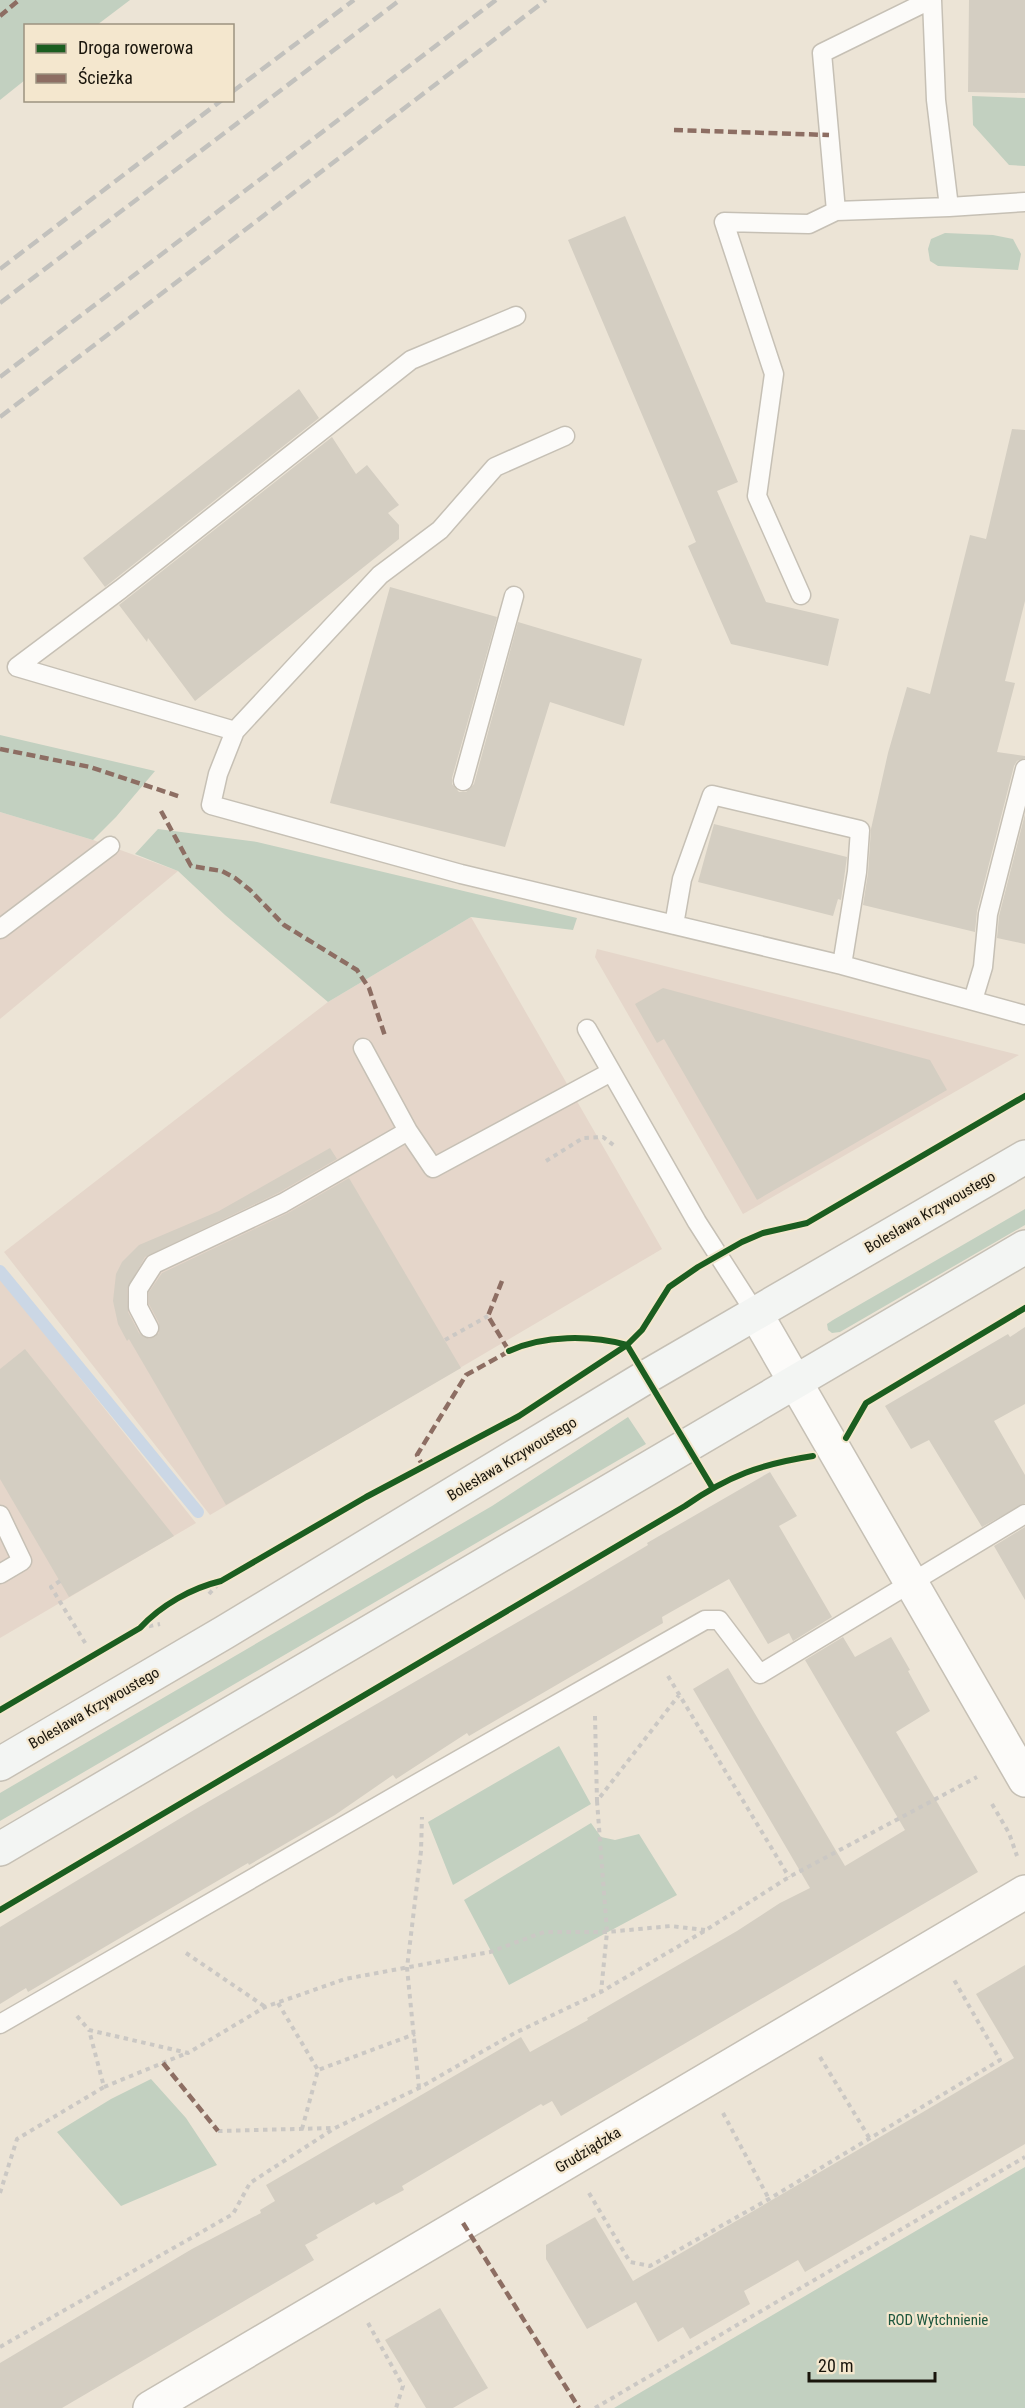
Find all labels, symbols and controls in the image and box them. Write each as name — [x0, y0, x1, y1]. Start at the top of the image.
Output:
legend — [24, 24, 234, 102]
text: Droga rowerowa — [78, 37, 193, 58]
text: Ścieżka — [78, 67, 133, 88]
street label: Bolesława Krzywoustego — [862, 1167, 998, 1257]
street label: Bolesława Krzywoustego — [444, 1413, 580, 1505]
street label: Bolesława Krzywoustego — [26, 1663, 162, 1753]
street label: Grudziądzka — [552, 2123, 624, 2177]
park label: ROD Wytchnienie — [888, 2311, 988, 2329]
scale bar — [809, 2345, 935, 2383]
text: 20 m — [818, 2355, 853, 2376]

